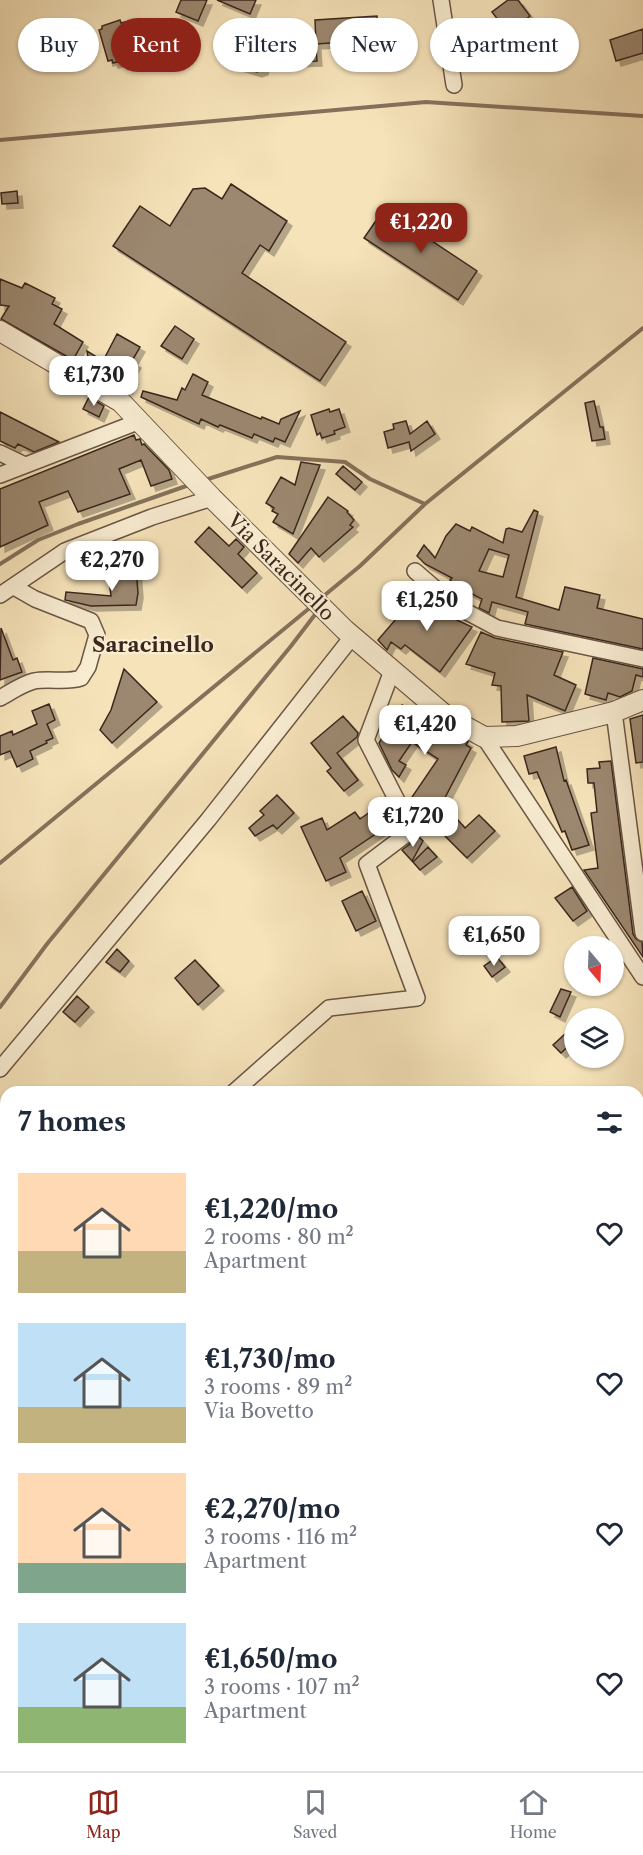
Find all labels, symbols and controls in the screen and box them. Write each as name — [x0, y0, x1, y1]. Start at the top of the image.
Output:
chip: Buy — [18, 18, 99, 72]
chip: Rent — [111, 18, 201, 72]
chip: Filters — [213, 18, 318, 72]
chip: New — [330, 18, 418, 72]
chip: Apartment — [430, 18, 579, 72]
pin: €1,220 — [372, 203, 470, 254]
text: €1,220 — [389, 210, 453, 234]
pin: €1,730 — [45, 356, 143, 407]
text: €1,730 — [63, 363, 125, 387]
street label: Via Saracinello — [222, 508, 340, 626]
pin: €2,270 — [63, 541, 161, 592]
text: €2,270 — [80, 548, 145, 572]
pin: €1,250 — [378, 581, 476, 632]
text: €1,250 — [396, 588, 458, 612]
district label: Saracinello — [92, 632, 214, 657]
pin: €1,420 — [376, 705, 474, 756]
text: €1,420 — [393, 712, 457, 736]
pin: €1,720 — [364, 797, 462, 848]
text: €1,720 — [382, 804, 444, 828]
pin: €1,650 — [445, 916, 543, 967]
text: €1,650 — [463, 923, 525, 947]
north arrow — [564, 936, 624, 996]
map controls — [564, 936, 624, 1068]
button: layers — [564, 1008, 624, 1068]
text: 7 homes — [18, 1106, 126, 1138]
icon: filters — [593, 1106, 626, 1139]
text: €1,220/mo — [204, 1193, 338, 1225]
icon: home — [66, 1197, 138, 1269]
icon: heart — [593, 1217, 626, 1250]
text: 2 rooms · 80 m² — [204, 1225, 354, 1249]
text: Apartment — [204, 1249, 307, 1273]
text: €1,730/mo — [204, 1343, 336, 1375]
icon: home — [66, 1347, 138, 1419]
icon: heart — [593, 1367, 626, 1400]
text: 3 rooms · 89 m² — [204, 1375, 352, 1399]
text: Via Bovetto — [204, 1399, 314, 1423]
text: €2,270/mo — [204, 1493, 340, 1525]
icon: home — [66, 1497, 138, 1569]
icon: heart — [593, 1517, 626, 1550]
text: 3 rooms · 116 m² — [204, 1525, 357, 1549]
text: Apartment — [204, 1549, 307, 1573]
text: €1,650/mo — [204, 1643, 338, 1675]
icon: home — [66, 1647, 138, 1719]
icon: heart — [593, 1667, 626, 1700]
text: 3 rooms · 107 m² — [204, 1675, 360, 1699]
text: Apartment — [204, 1699, 307, 1723]
tab: Map — [86, 1786, 121, 1842]
tab: Saved — [293, 1786, 337, 1842]
tab: Home — [510, 1786, 557, 1842]

